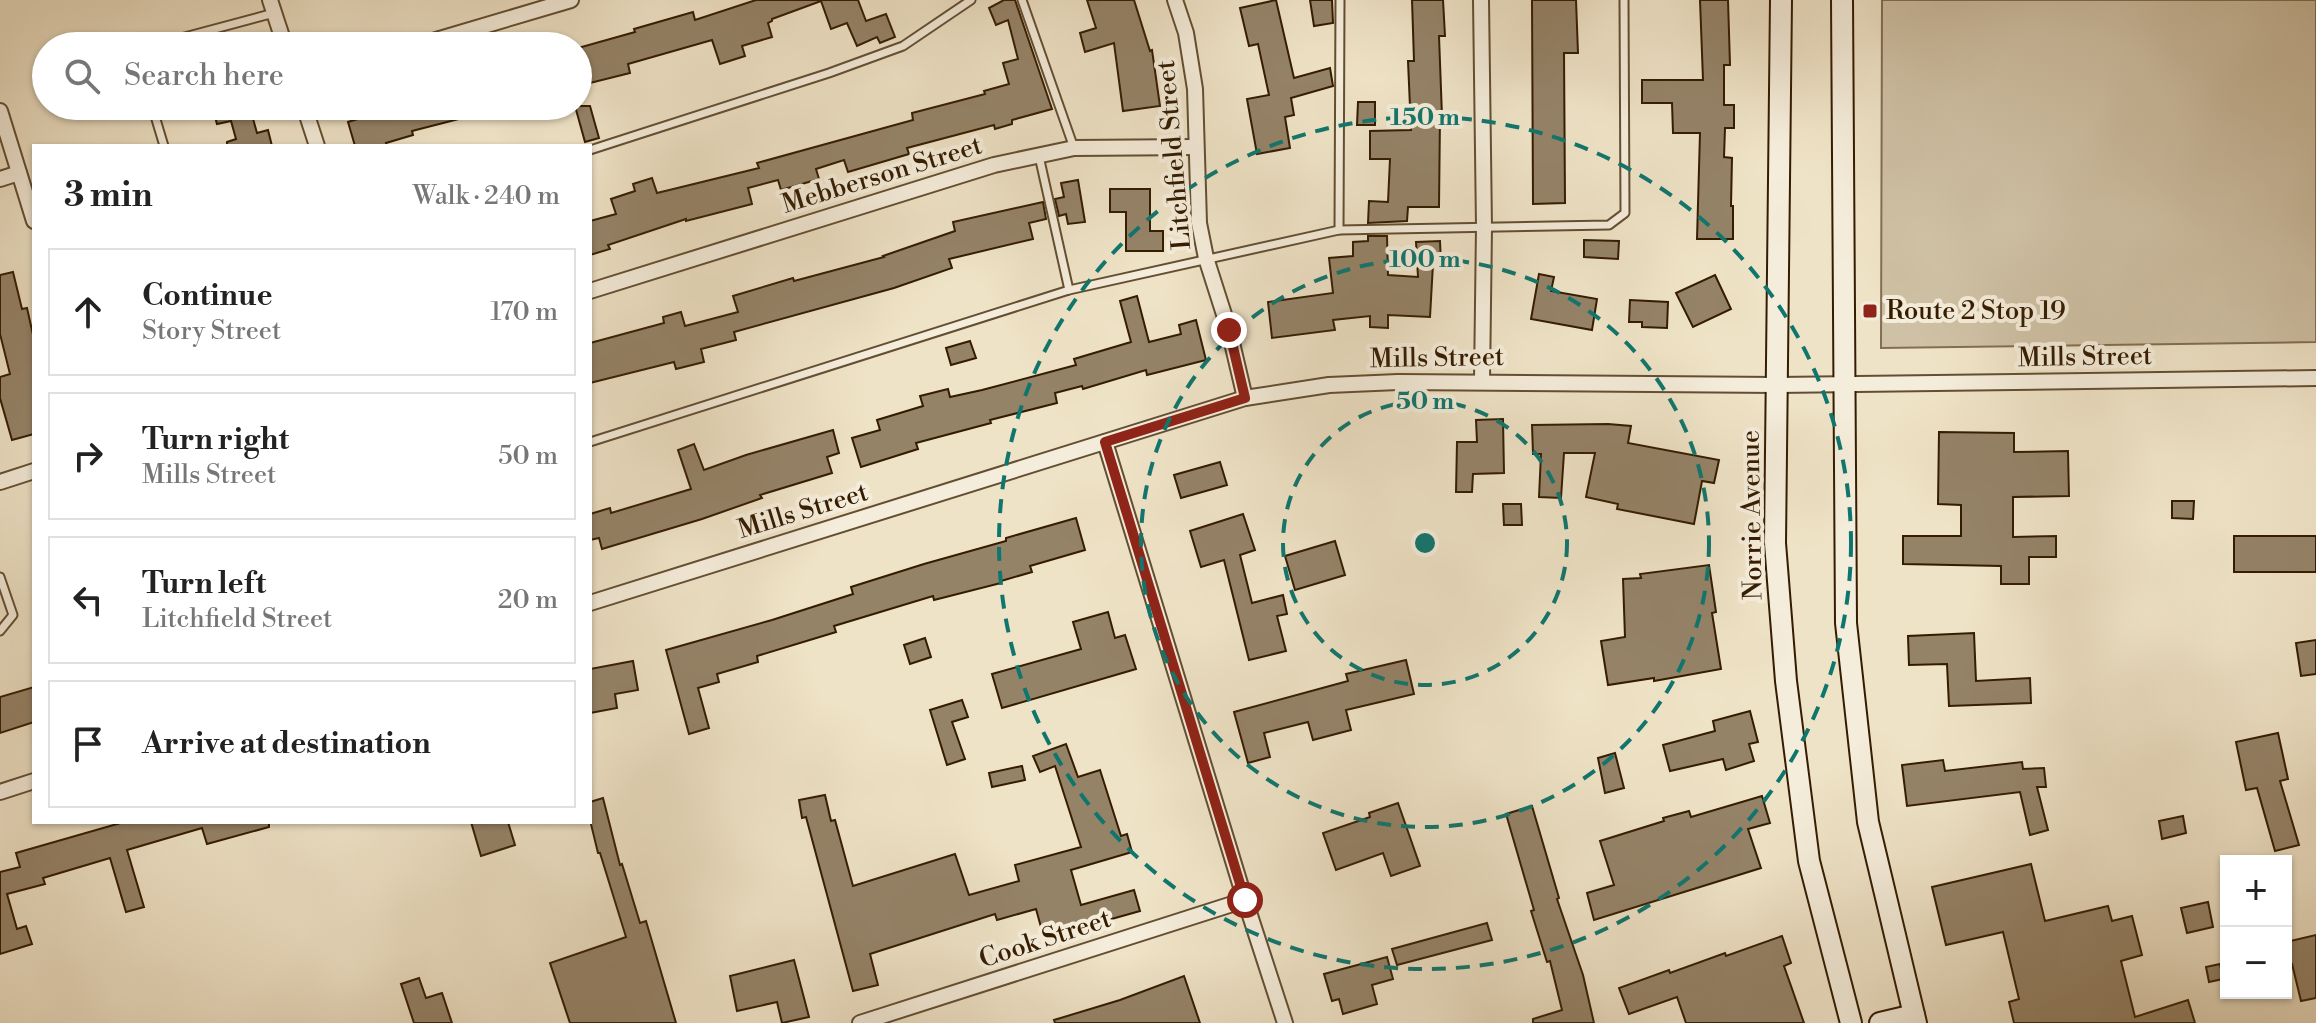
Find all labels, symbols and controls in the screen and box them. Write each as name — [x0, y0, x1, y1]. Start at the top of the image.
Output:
search box — [32, 32, 592, 120]
icon: search — [60, 54, 104, 98]
text: Search here — [124, 57, 284, 95]
street label: Litchfield Street — [1150, 59, 1198, 251]
text: 150 m — [1390, 103, 1460, 133]
street label: Mebberson Street — [778, 129, 986, 221]
text: 3 min — [64, 175, 153, 217]
text: Walk · 240 m — [413, 180, 560, 212]
text: 100 m — [1389, 245, 1461, 275]
text: Continue — [142, 277, 273, 315]
icon: ahead — [66, 290, 110, 334]
place label: Route 2 Stop 19 — [1886, 295, 2066, 327]
text: 170 m — [490, 296, 558, 328]
marker: Route 2 Stop 19 — [1861, 302, 1879, 320]
route end — [1211, 312, 1247, 348]
text: Story Street — [142, 315, 281, 347]
street label: Mills Street — [2018, 340, 2152, 374]
street label: Mills Street — [1370, 341, 1504, 375]
text: 50 m — [1396, 387, 1454, 417]
text: Turn right — [142, 421, 289, 459]
street label: Norrie Avenue — [1735, 430, 1769, 600]
icon: right — [66, 434, 110, 478]
text: 50 m — [498, 440, 558, 472]
text: Mills Street — [142, 459, 276, 491]
street label: Mills Street — [734, 476, 872, 546]
centre of rings — [1411, 529, 1439, 557]
text: Turn left — [142, 565, 266, 603]
icon: left — [66, 578, 110, 622]
text: 20 m — [498, 584, 558, 616]
text: Litchfield Street — [142, 603, 332, 635]
icon: arrive — [66, 722, 110, 766]
text: Arrive at destination — [142, 725, 431, 763]
map controls — [2220, 855, 2292, 999]
button: + — [2220, 855, 2292, 927]
route start — [1227, 882, 1263, 918]
street label: Cook Street — [975, 903, 1115, 975]
button: − — [2220, 927, 2292, 999]

